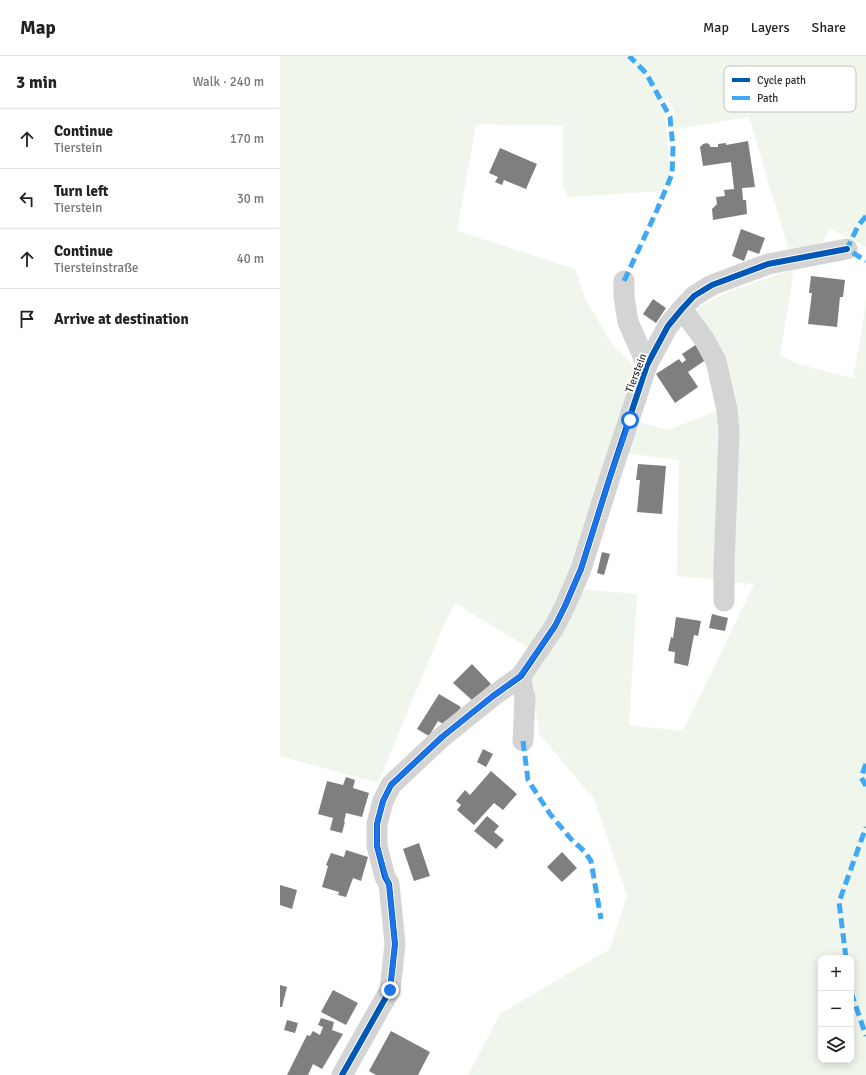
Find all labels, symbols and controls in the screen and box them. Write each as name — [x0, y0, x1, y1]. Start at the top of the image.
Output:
text: Map — [20, 16, 56, 40]
text: Map — [703, 19, 729, 36]
text: Layers — [751, 19, 790, 36]
text: Share — [812, 19, 846, 36]
legend — [724, 66, 856, 112]
text: 3 min — [16, 72, 57, 93]
text: Walk · 240 m — [193, 74, 264, 90]
text: Cycle path — [757, 74, 806, 87]
text: Path — [757, 92, 778, 105]
text: Continue — [54, 122, 113, 140]
icon: ahead — [16, 128, 38, 150]
text: 170 m — [230, 131, 264, 147]
text: Tierstein — [54, 140, 102, 156]
text: Turn left — [54, 182, 108, 200]
icon: left — [16, 188, 38, 210]
text: 30 m — [237, 191, 264, 207]
text: Tierstein — [54, 200, 102, 216]
text: Continue — [54, 242, 113, 260]
icon: ahead — [16, 248, 38, 270]
text: 40 m — [237, 251, 264, 267]
text: Tiersteinstraße — [54, 260, 139, 276]
icon: arrive — [16, 308, 38, 330]
text: Arrive at destination — [54, 310, 189, 328]
street label: Tierstein — [623, 352, 649, 394]
route start — [621, 411, 639, 429]
map controls — [818, 955, 854, 1063]
button: + — [818, 955, 854, 991]
route end — [381, 981, 399, 999]
button: − — [818, 991, 854, 1027]
button: layers — [818, 1027, 854, 1063]

